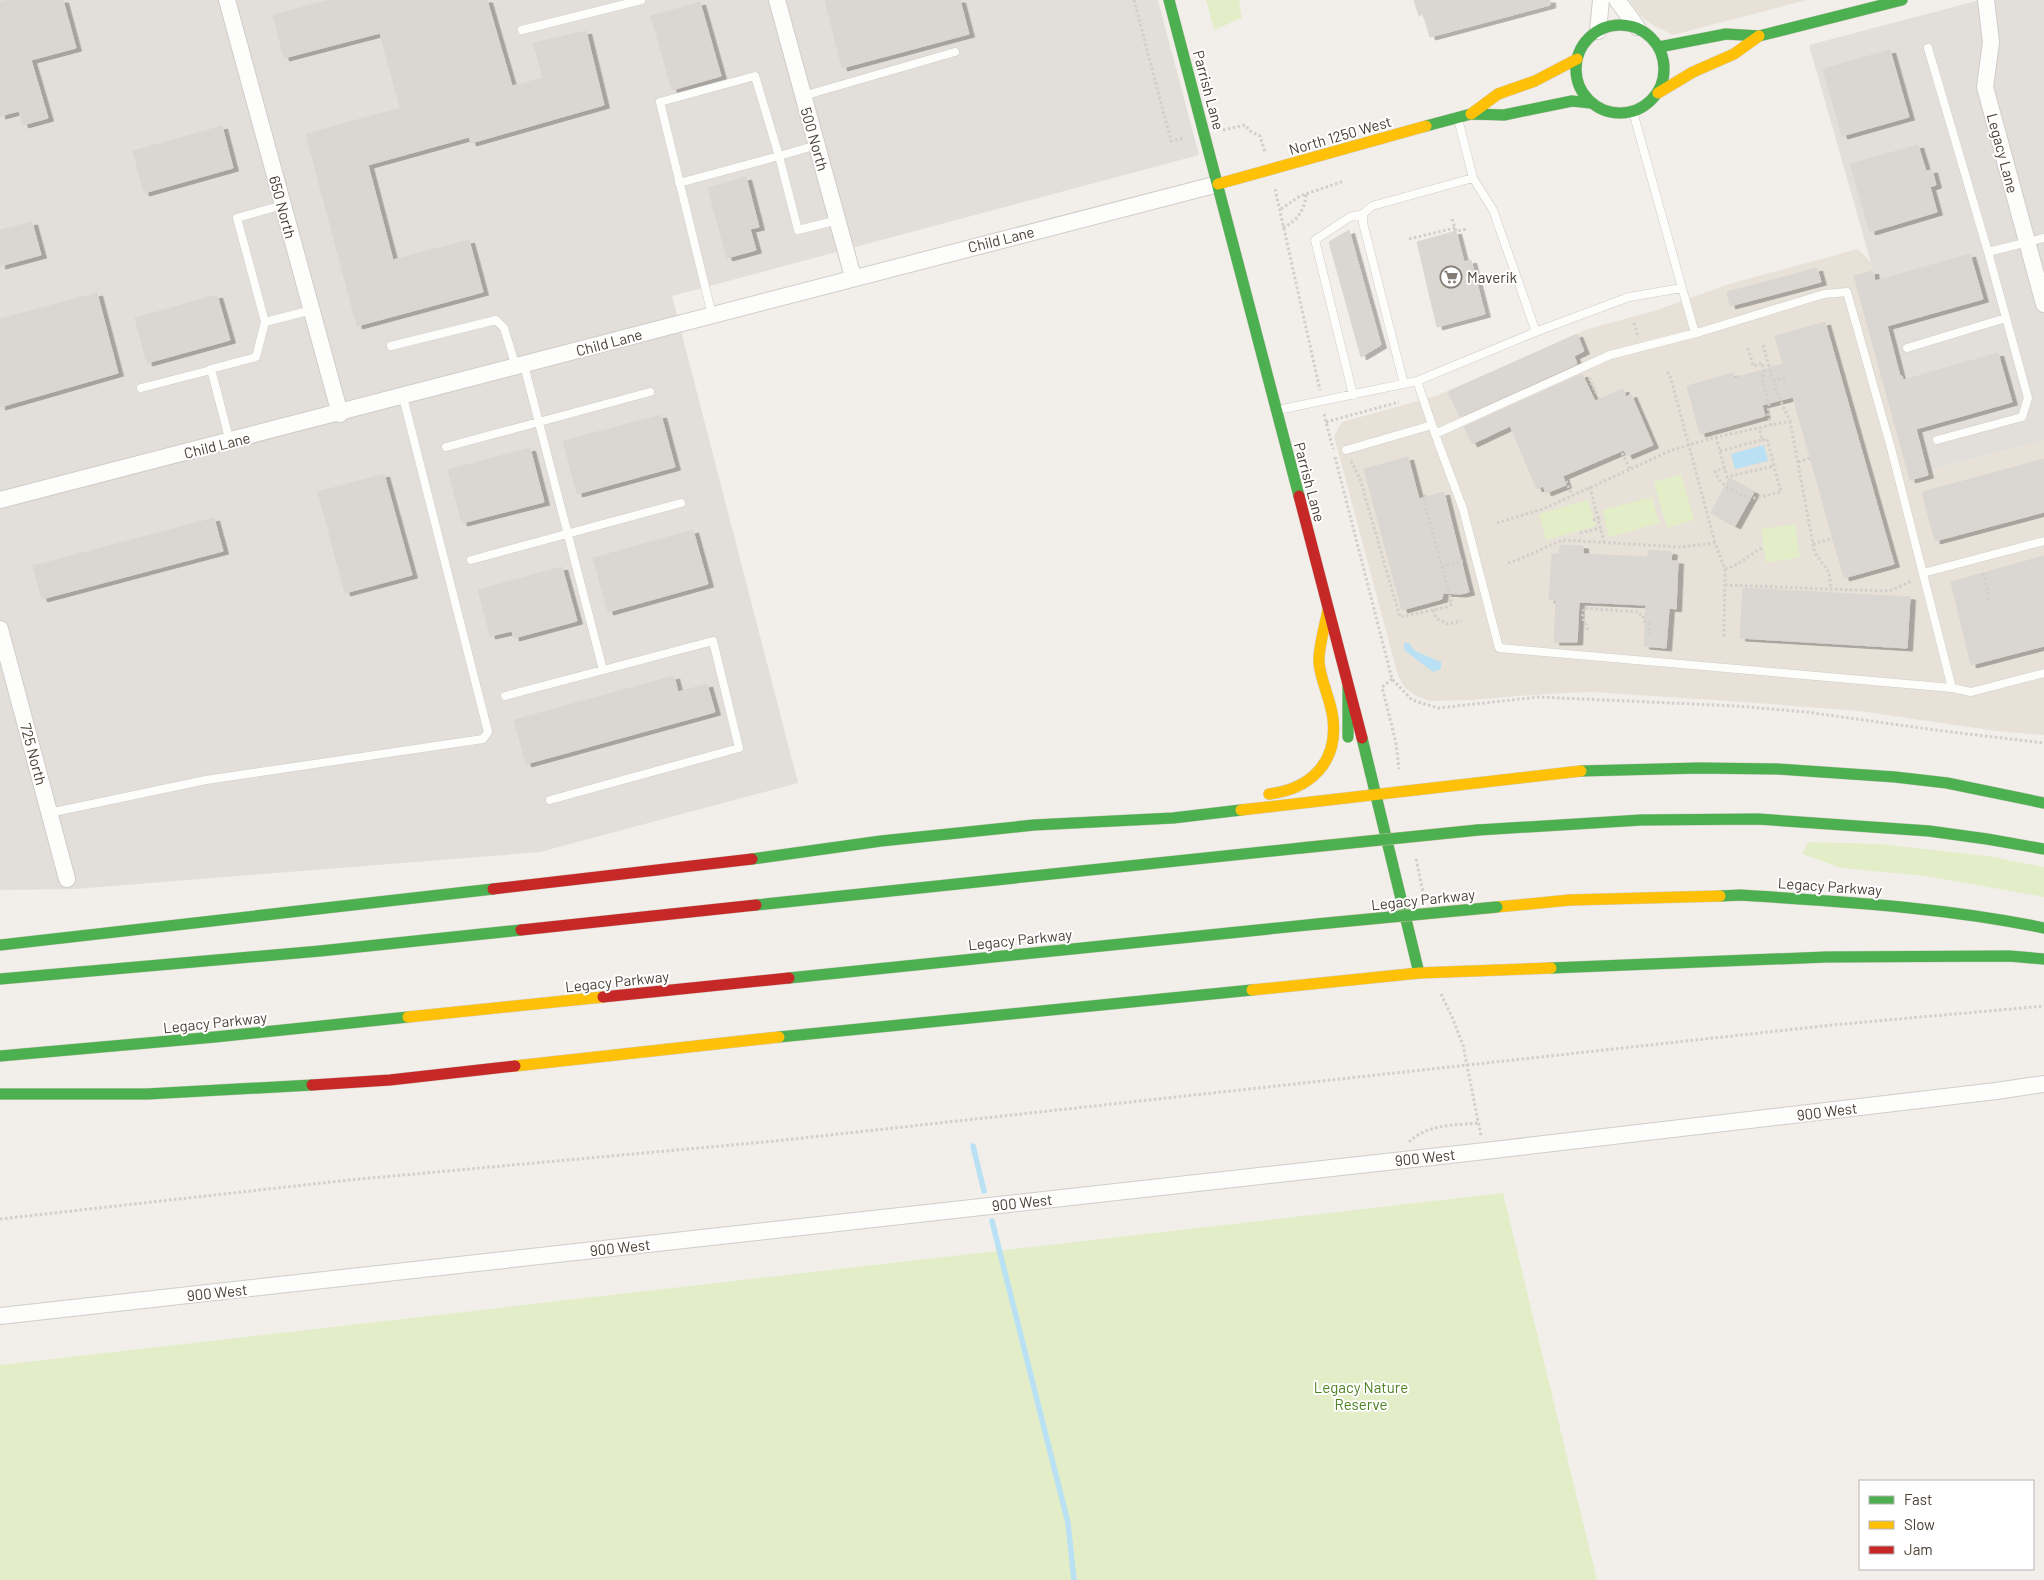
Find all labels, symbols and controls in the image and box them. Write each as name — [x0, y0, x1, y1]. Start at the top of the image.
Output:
street label: Parrish Lane — [1190, 48, 1228, 132]
street label: 500 North — [797, 105, 833, 173]
street label: Legacy Lane — [1984, 111, 2022, 195]
street label: North 1250 West — [1287, 112, 1393, 158]
street label: 650 North — [266, 174, 300, 240]
street label: Child Lane — [966, 222, 1036, 256]
supermarket icon: Maverik — [1439, 265, 1463, 289]
place label: Maverik — [1467, 268, 1517, 286]
street label: Child Lane — [574, 325, 644, 359]
street label: Child Lane — [182, 428, 252, 462]
street label: Parrish Lane — [1291, 440, 1329, 524]
street label: 725 North — [17, 721, 51, 787]
street label: Legacy Parkway — [1777, 873, 1883, 899]
street label: Legacy Parkway — [1370, 885, 1476, 913]
street label: Legacy Parkway — [967, 925, 1073, 953]
street label: Legacy Parkway — [564, 967, 670, 995]
street label: Legacy Parkway — [162, 1008, 268, 1036]
street label: 900 West — [1796, 1098, 1858, 1124]
street label: 900 West — [1394, 1145, 1456, 1169]
street label: 900 West — [991, 1190, 1053, 1214]
street label: 900 West — [589, 1235, 651, 1259]
street label: 900 West — [186, 1280, 248, 1304]
park label: Legacy Nature Reserve — [1314, 1378, 1408, 1413]
legend — [1859, 1480, 2034, 1570]
text: Fast — [1904, 1490, 1932, 1508]
text: Slow — [1904, 1515, 1935, 1533]
text: Jam — [1904, 1540, 1933, 1558]

